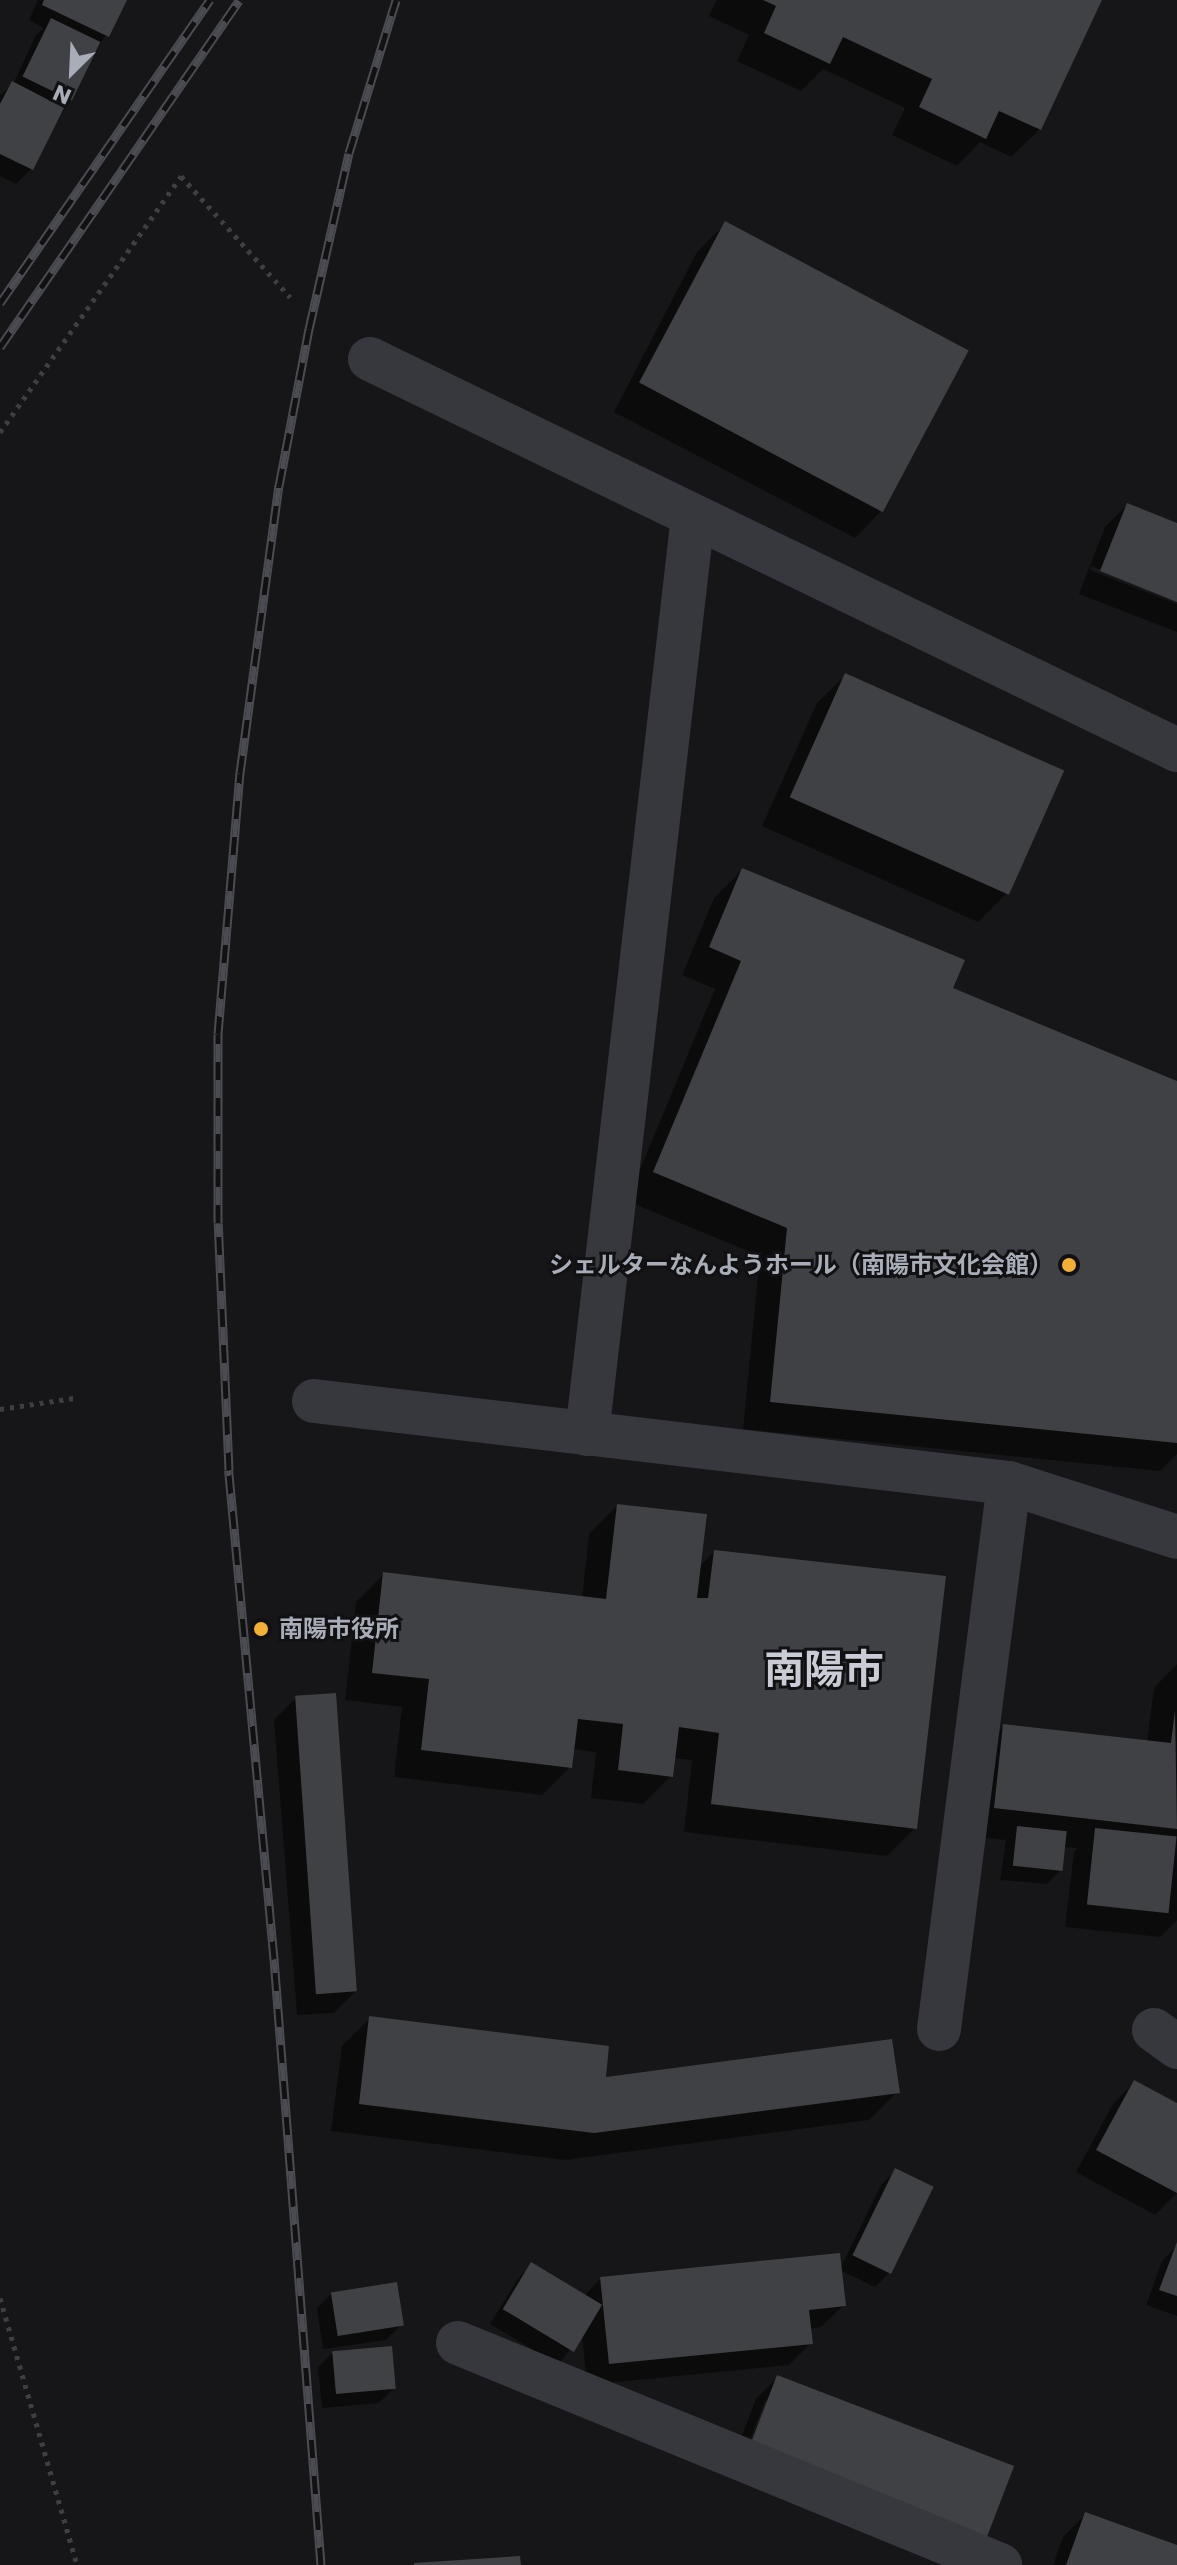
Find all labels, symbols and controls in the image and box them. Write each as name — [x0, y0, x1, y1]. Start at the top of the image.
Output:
north arrow — [32, 32, 112, 112]
text: N — [48, 77, 76, 112]
place label: シェルターなんようホール（南陽市文化会館） — [549, 1251, 1053, 1279]
marker: シェルターなんようホール（南陽市文化会館） — [1060, 1256, 1078, 1274]
place label: 南陽市役所 — [279, 1615, 399, 1643]
marker: 南陽市役所 — [250, 1618, 272, 1640]
district label: 南陽市 — [764, 1645, 884, 1693]

